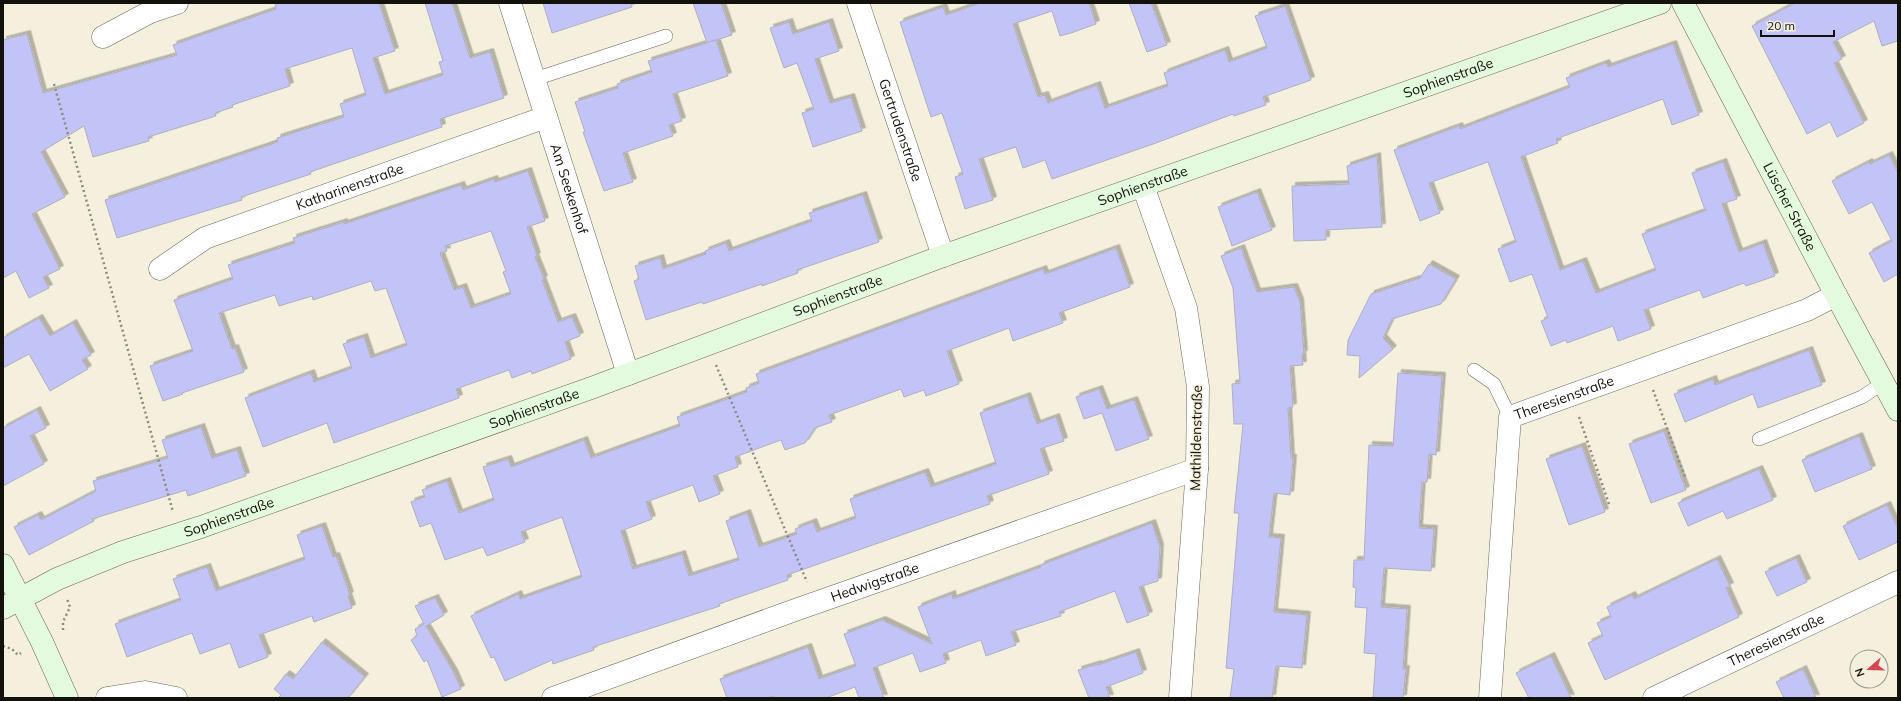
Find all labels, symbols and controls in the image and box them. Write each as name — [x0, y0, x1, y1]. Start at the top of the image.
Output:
scale bar — [1761, 12, 1834, 38]
text: 20 m — [1767, 18, 1795, 33]
street label: Sophienstraße — [1401, 54, 1495, 102]
street label: Gertrudenstraße — [875, 76, 926, 184]
street label: Am Seekenhof — [546, 141, 592, 237]
street label: Katharinenstraße — [293, 159, 406, 214]
street label: Lüscher Straße — [1759, 159, 1820, 254]
street label: Sophienstraße — [1095, 161, 1190, 210]
street label: Sophienstraße — [790, 271, 885, 321]
street label: Theresienstraße — [1512, 371, 1616, 424]
street label: Sophienstraße — [487, 384, 581, 433]
street label: Mathildenstraße — [1186, 385, 1206, 491]
street label: Sophienstraße — [181, 493, 276, 541]
street label: Hedwigstraße — [828, 558, 921, 606]
street label: Theresienstraße — [1725, 609, 1827, 671]
north arrow — [1849, 649, 1889, 689]
text: N — [1852, 666, 1868, 679]

